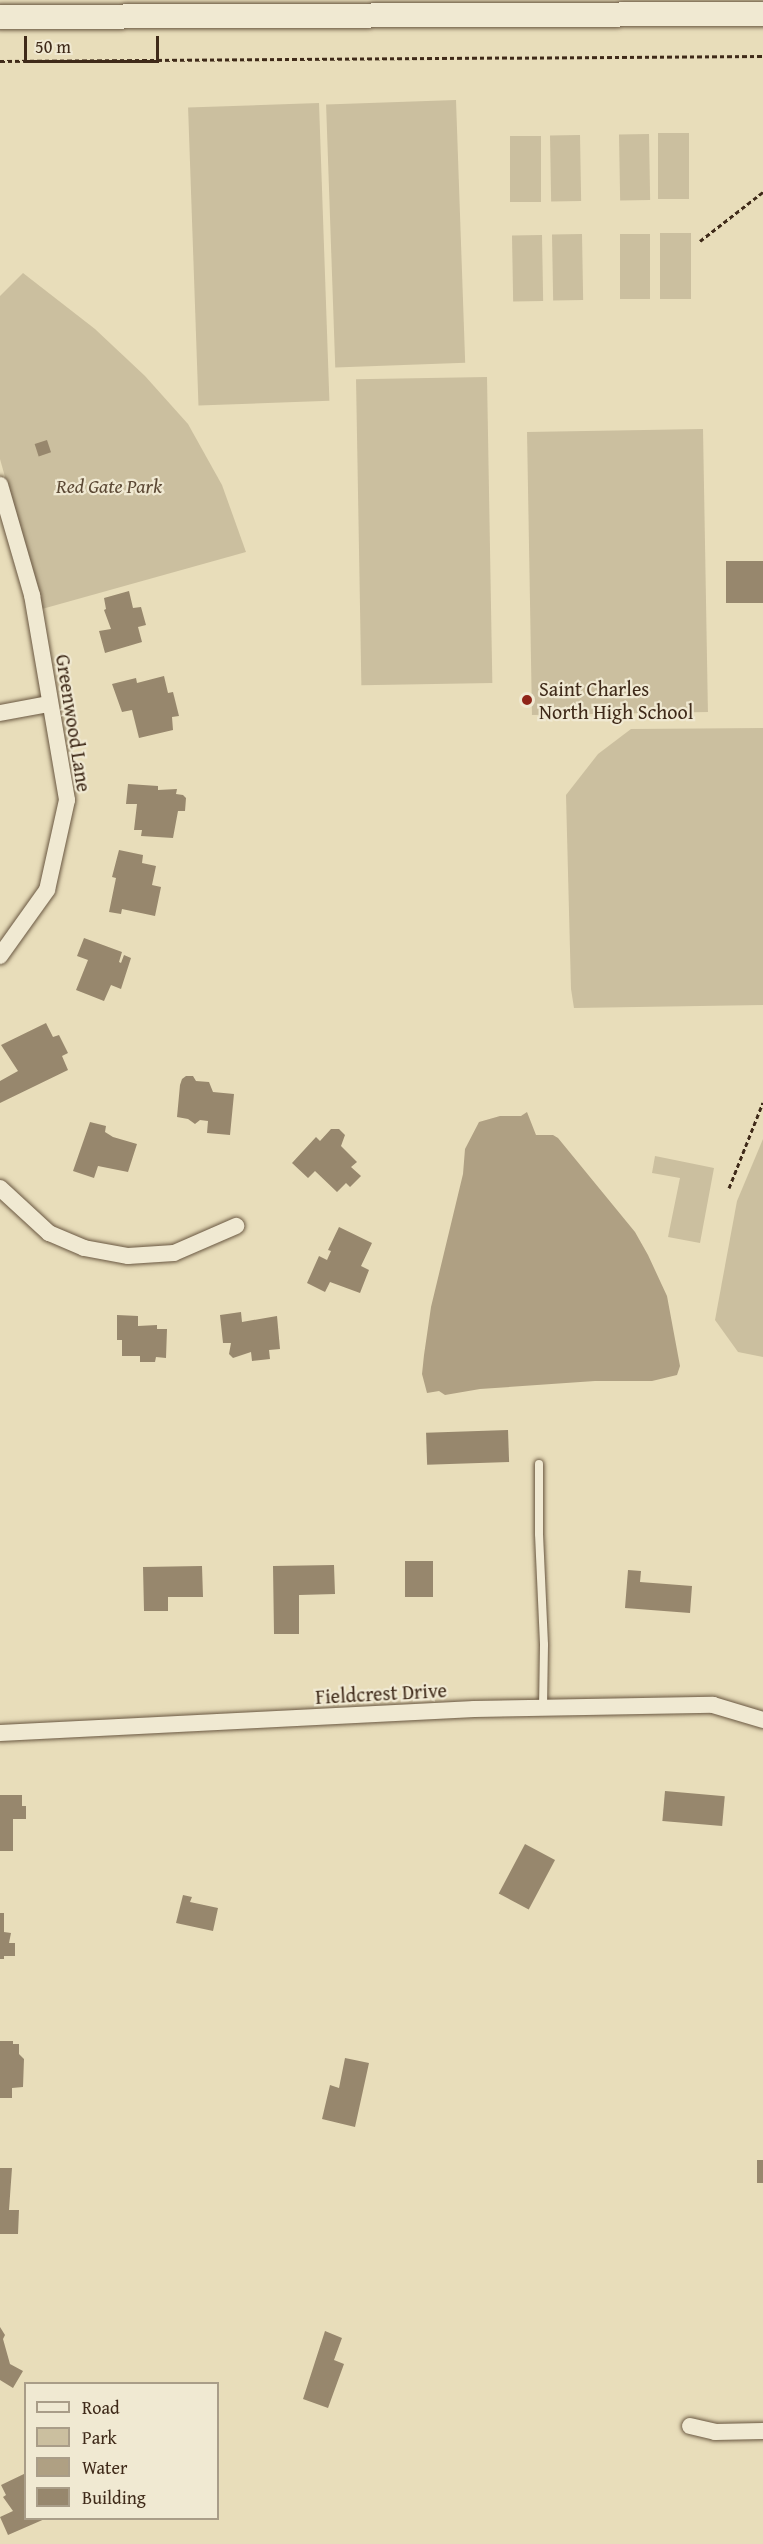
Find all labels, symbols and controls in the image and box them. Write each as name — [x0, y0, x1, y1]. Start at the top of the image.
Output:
scale bar — [27, 24, 162, 62]
text: 50 m — [35, 33, 71, 60]
park label: Red Gate Park — [56, 473, 162, 497]
street label: Greenwood Lane — [51, 653, 97, 793]
place label: Saint Charles North High School — [539, 676, 693, 723]
marker: Saint Charles North High School — [520, 693, 534, 707]
street label: Fieldcrest Drive — [315, 1678, 447, 1708]
legend — [24, 2382, 219, 2520]
text: Road — [82, 2394, 120, 2421]
text: Park — [82, 2424, 117, 2451]
text: Water — [82, 2454, 127, 2481]
text: Building — [82, 2484, 146, 2511]

